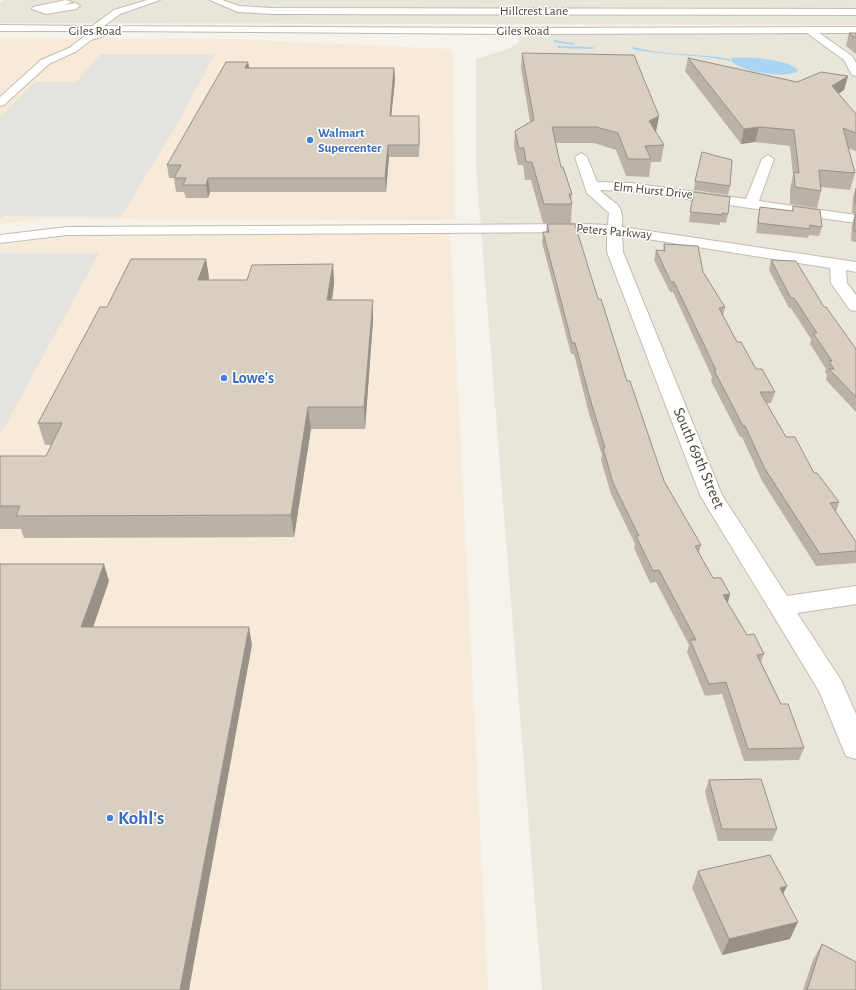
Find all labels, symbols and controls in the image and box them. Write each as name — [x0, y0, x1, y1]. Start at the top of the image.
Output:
street label: Hillcrest Lane — [500, 5, 568, 18]
street label: Giles Road — [69, 25, 122, 38]
street label: Giles Road — [497, 25, 550, 38]
place label: Walmart Supercenter — [318, 127, 382, 155]
marker: Walmart Supercenter — [305, 135, 315, 145]
street label: Elm Hurst Drive — [613, 180, 693, 202]
street label: Peters Parkway — [576, 222, 653, 242]
place label: Lowe's — [232, 370, 274, 386]
marker: Lowe's — [219, 373, 229, 383]
street label: South 69th Street — [671, 405, 727, 511]
place label: Kohl's — [118, 809, 164, 828]
marker: Kohl's — [105, 813, 115, 823]

